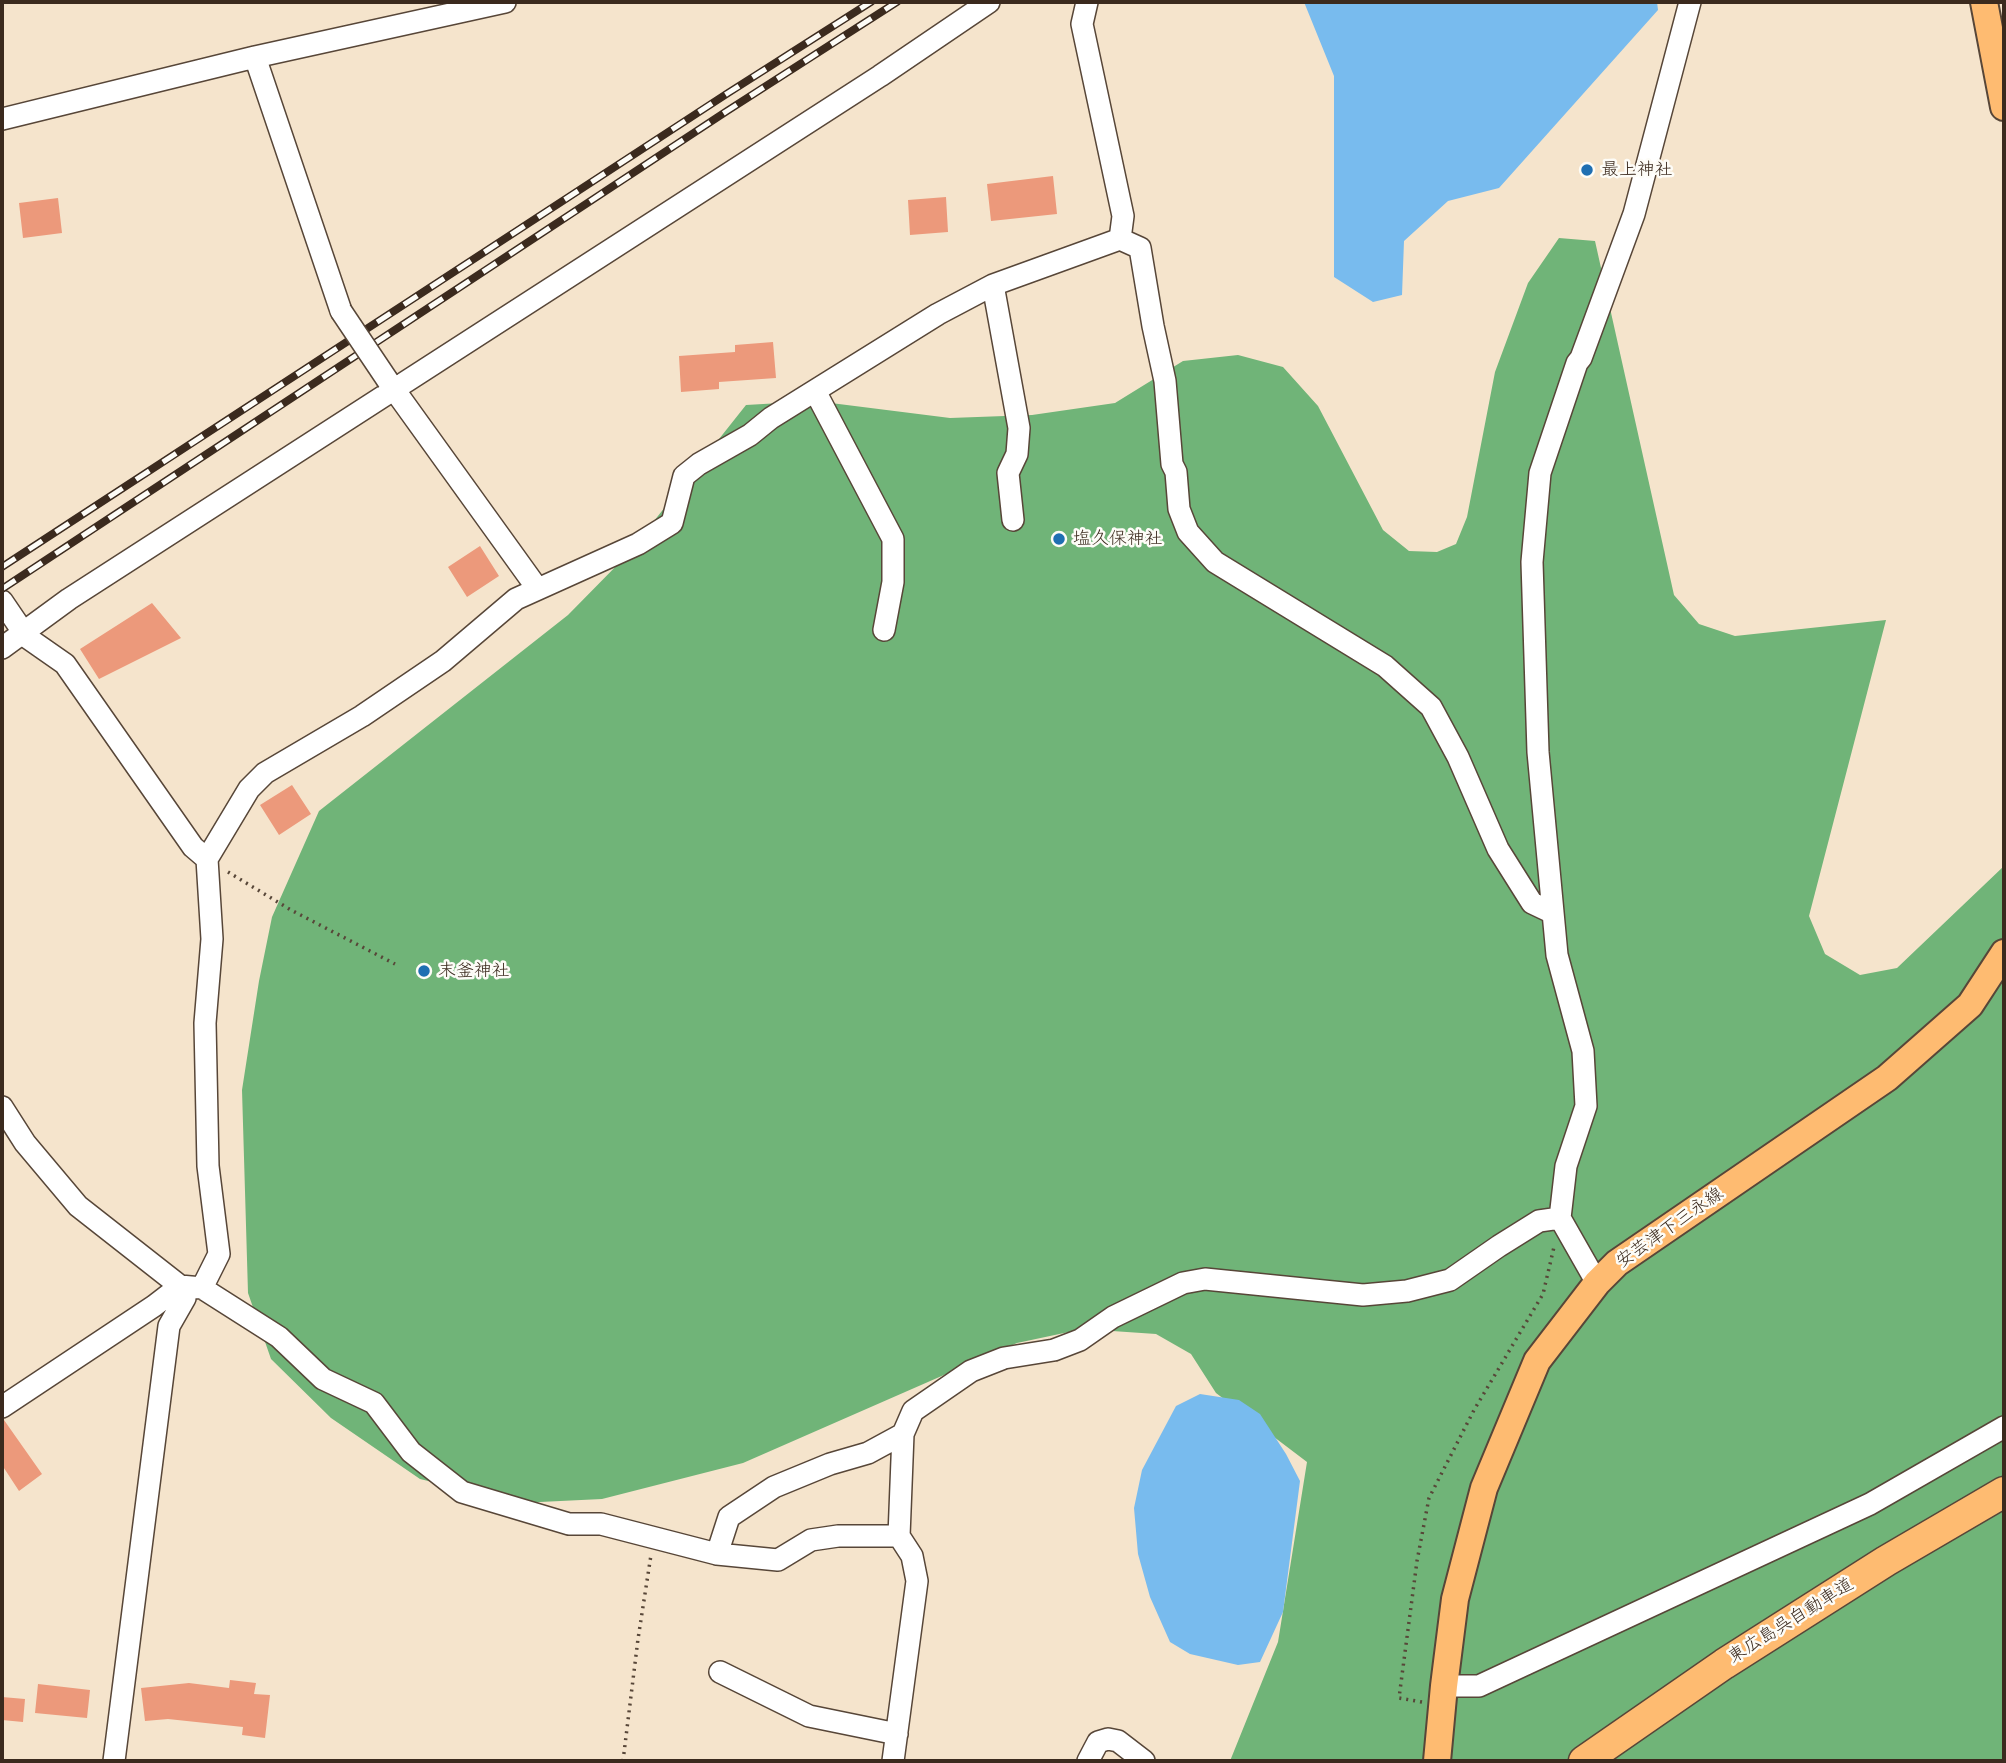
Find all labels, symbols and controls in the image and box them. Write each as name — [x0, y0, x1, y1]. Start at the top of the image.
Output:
place label: 最上神社 — [1601, 159, 1673, 181]
marker: 最上神社 — [1579, 162, 1595, 178]
place label: 塩久保神社 — [1073, 528, 1163, 550]
marker: 塩久保神社 — [1051, 531, 1067, 547]
place label: 末釜神社 — [438, 960, 510, 982]
marker: 末釜神社 — [416, 963, 432, 979]
street label: 安芸津下三永線 — [1612, 1183, 1728, 1273]
street label: 東広島呉自動車道 — [1724, 1574, 1858, 1668]

